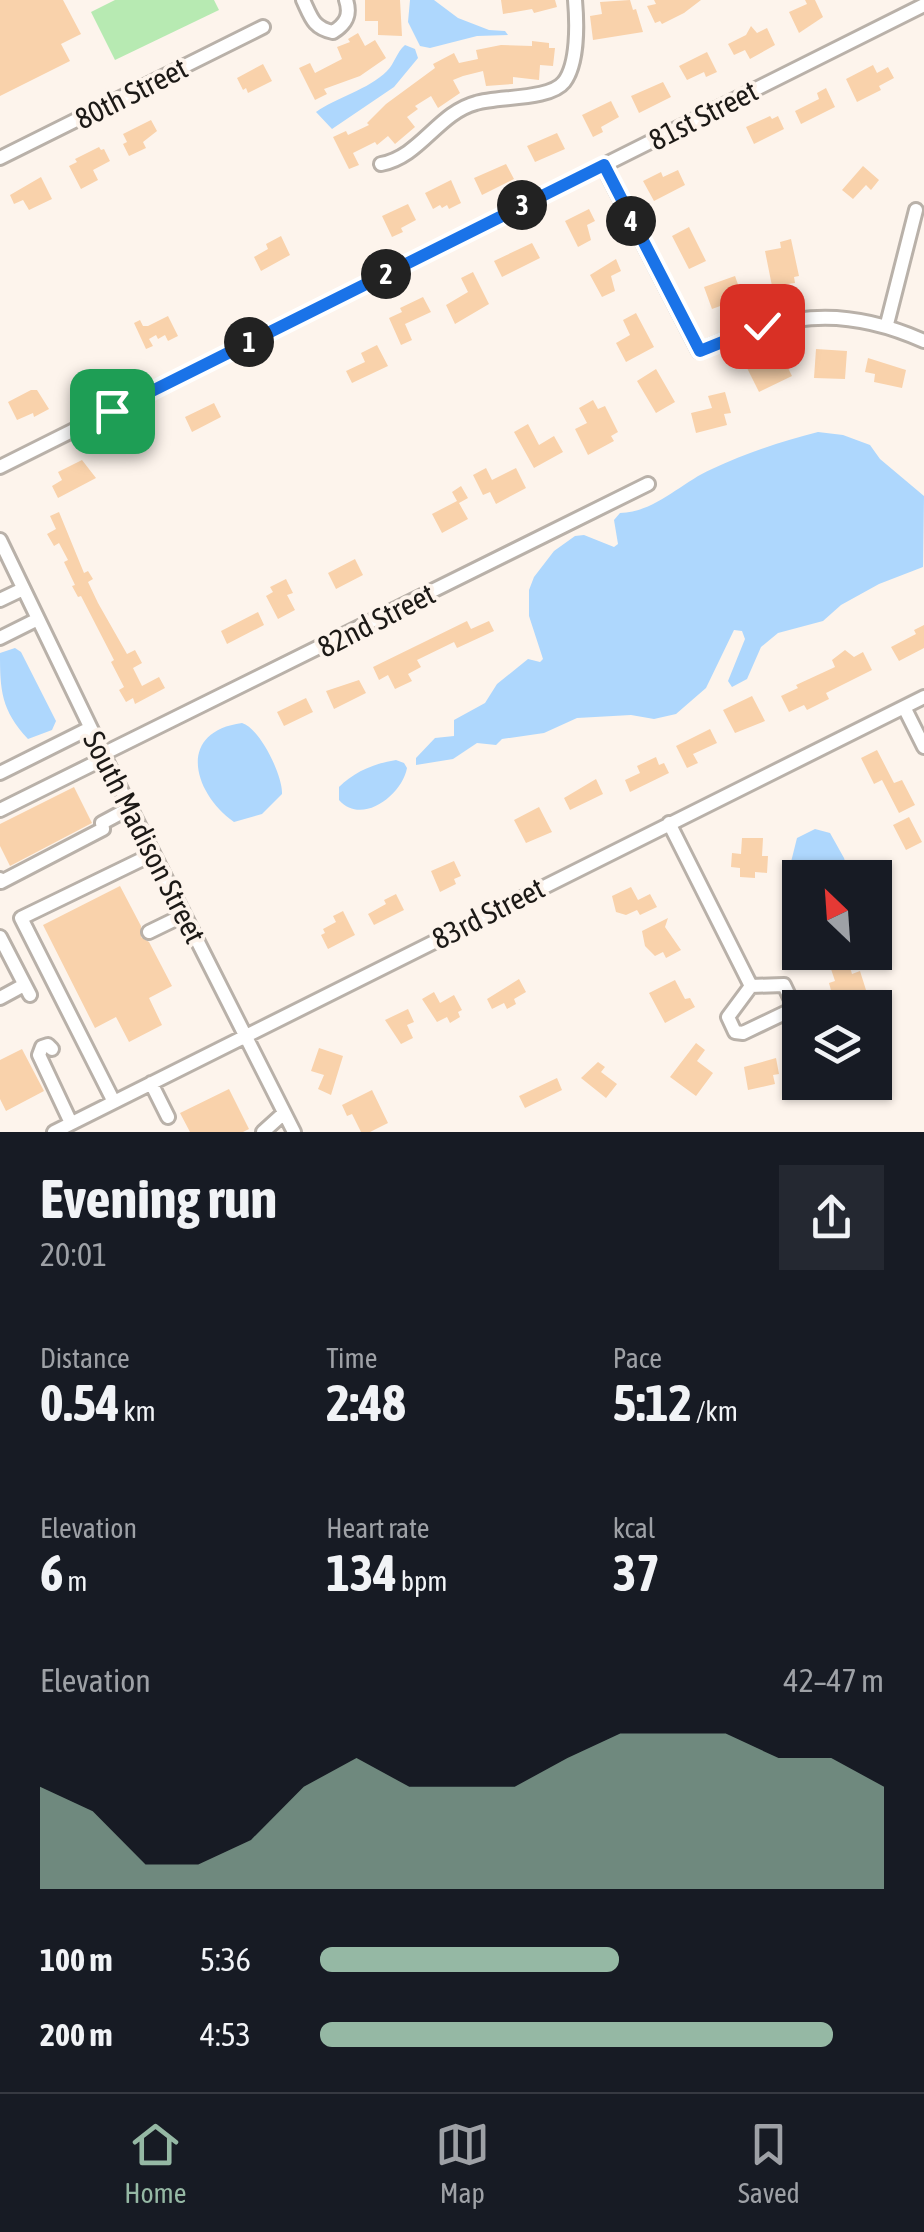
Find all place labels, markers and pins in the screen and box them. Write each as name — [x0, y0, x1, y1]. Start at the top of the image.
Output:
pin: 3 — [497, 180, 547, 230]
pin: 4 — [606, 196, 656, 246]
pin: 2 — [361, 249, 411, 299]
pin — [720, 284, 805, 369]
pin: 1 — [224, 317, 274, 367]
pin — [70, 369, 155, 454]

